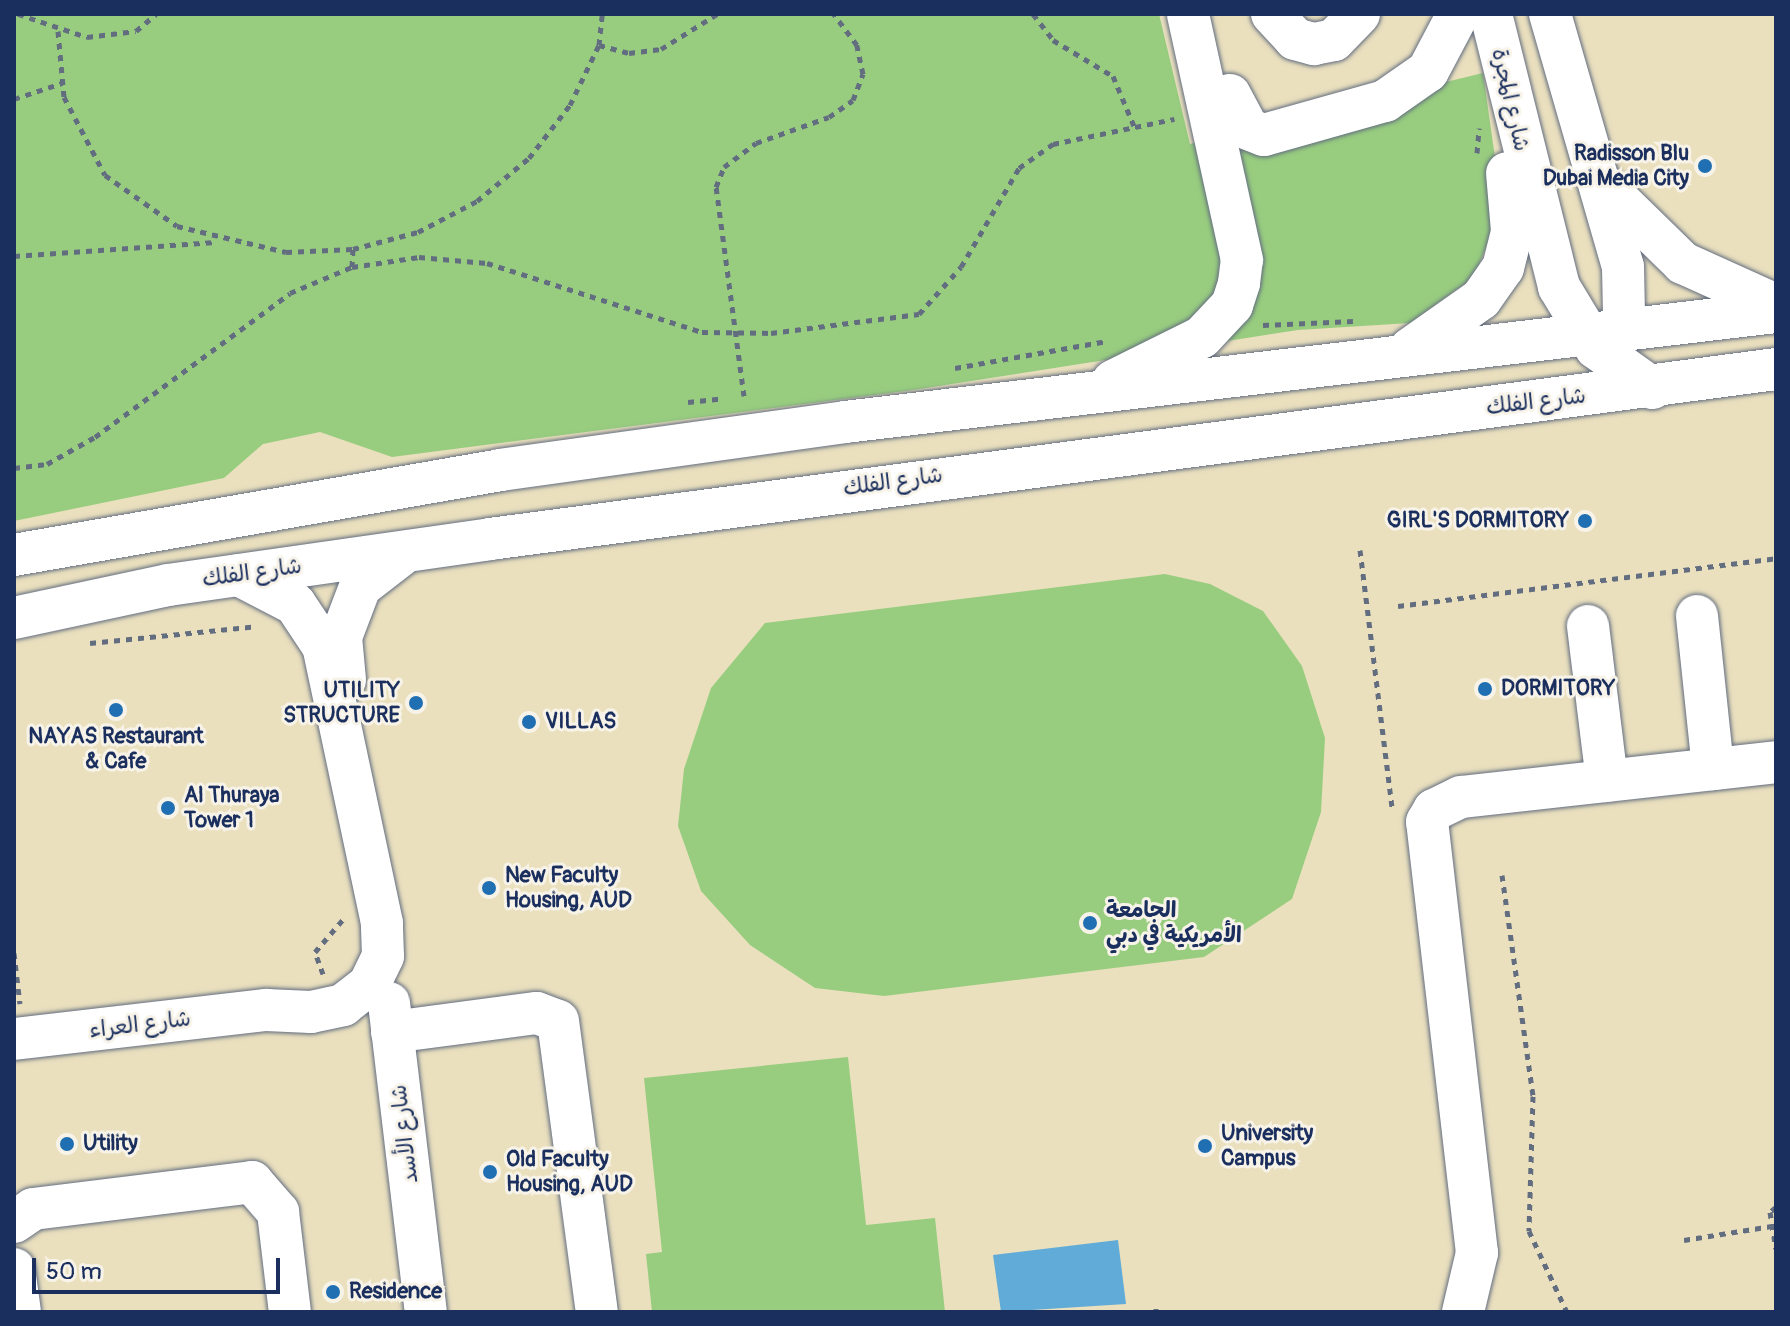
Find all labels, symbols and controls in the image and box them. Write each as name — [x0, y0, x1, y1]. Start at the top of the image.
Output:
street label: شارع المجرة — [1485, 46, 1535, 154]
place label: Radisson Blu Dubai Media City — [1543, 140, 1689, 192]
marker: Radisson Blu Dubai Media City — [1696, 157, 1714, 175]
street label: شارع الفلك — [1485, 383, 1587, 421]
street label: شارع الفلك — [842, 462, 944, 502]
place label: GIRL'S DORMITORY — [1387, 508, 1569, 534]
marker: GIRL'S DORMITORY — [1576, 512, 1594, 530]
street label: شارع الفلك — [201, 553, 303, 593]
place label: DORMITORY — [1501, 676, 1615, 702]
place label: UTILITY STRUCTURE — [283, 677, 400, 728]
marker: DORMITORY — [1476, 680, 1494, 698]
marker: UTILITY STRUCTURE — [407, 694, 425, 712]
marker: NAYAS Restaurant & Cafe — [107, 701, 125, 719]
place label: VILLAS — [545, 709, 616, 735]
marker: VILLAS — [520, 713, 538, 731]
place label: NAYAS Restaurant & Cafe — [28, 723, 204, 774]
place label: Al Thuraya Tower 1 — [184, 782, 280, 834]
marker: Al Thuraya Tower 1 — [159, 799, 177, 817]
place label: New Faculty Housing, AUD — [505, 862, 632, 914]
marker: New Faculty Housing, AUD — [480, 879, 498, 897]
place label: الجامعة الأمريكية في دبي — [1106, 897, 1242, 948]
marker: الجامعة الأمريكية في دبي — [1081, 914, 1099, 932]
street label: شارع العراء — [88, 1006, 192, 1044]
street label: شارع الأسد — [386, 1083, 424, 1185]
place label: University Campus — [1221, 1120, 1313, 1172]
place label: Utility — [83, 1131, 138, 1157]
marker: Utility — [58, 1135, 76, 1153]
marker: University Campus — [1196, 1137, 1214, 1155]
place label: Old Faculty Housing, AUD — [506, 1146, 633, 1198]
marker: Old Faculty Housing, AUD — [481, 1163, 499, 1181]
scale bar — [36, 1242, 284, 1292]
text: 50 m — [46, 1257, 102, 1286]
place label: Residence — [349, 1279, 442, 1305]
marker: Residence — [324, 1283, 342, 1301]

